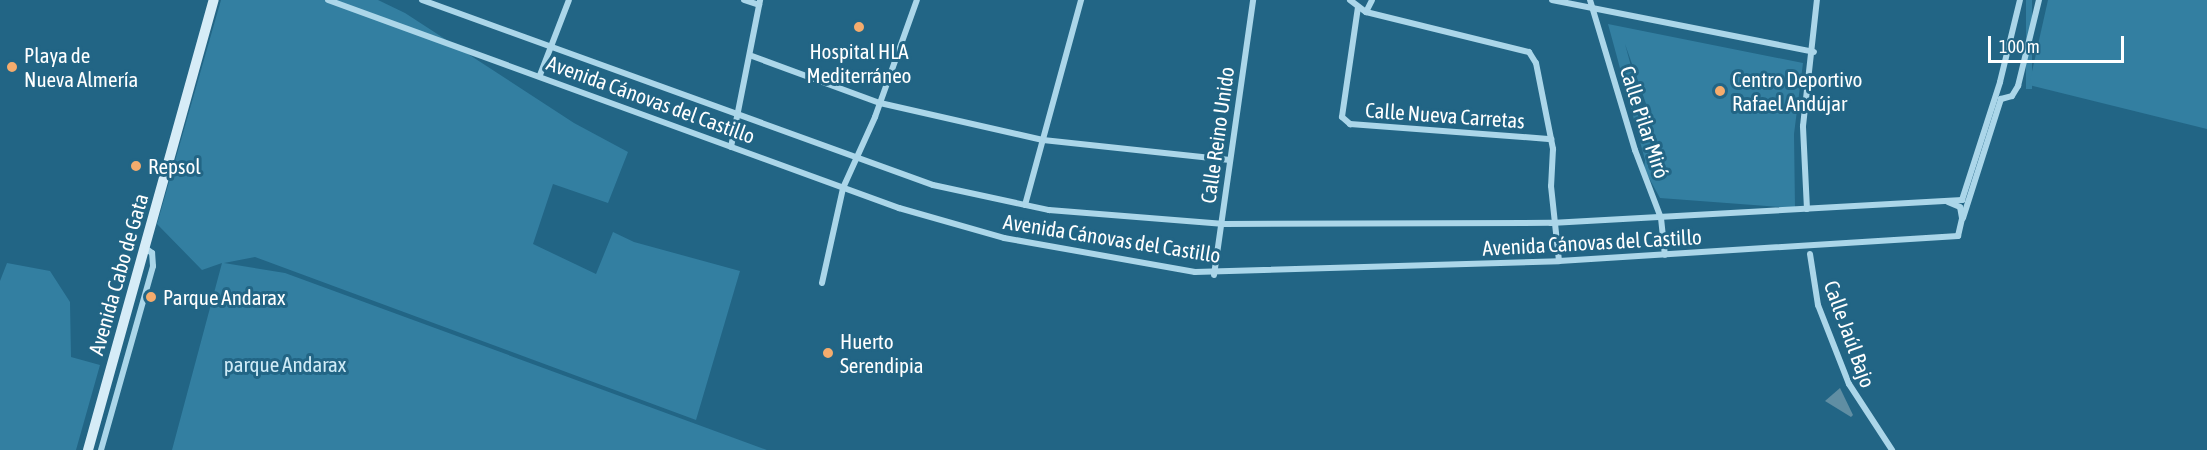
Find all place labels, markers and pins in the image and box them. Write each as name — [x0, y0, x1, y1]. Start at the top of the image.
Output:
marker: Hospital HLA Mediterráneo — [850, 18, 868, 36]
place label: Hospital HLA Mediterráneo — [807, 38, 911, 88]
place label: Playa de Nueva Almería — [24, 42, 138, 92]
marker: Playa de Nueva Almería — [5, 60, 19, 74]
place label: Centro Deportivo Rafael Andújar — [1732, 66, 1862, 116]
marker: Centro Deportivo Rafael Andújar — [1713, 84, 1727, 98]
place label: Repsol — [148, 153, 201, 179]
marker: Repsol — [129, 159, 143, 173]
place label: Parque Andarax — [163, 284, 286, 310]
marker: Parque Andarax — [144, 290, 158, 304]
place label: Huerto Serendipia — [840, 328, 924, 378]
marker: Huerto Serendipia — [821, 346, 835, 360]

